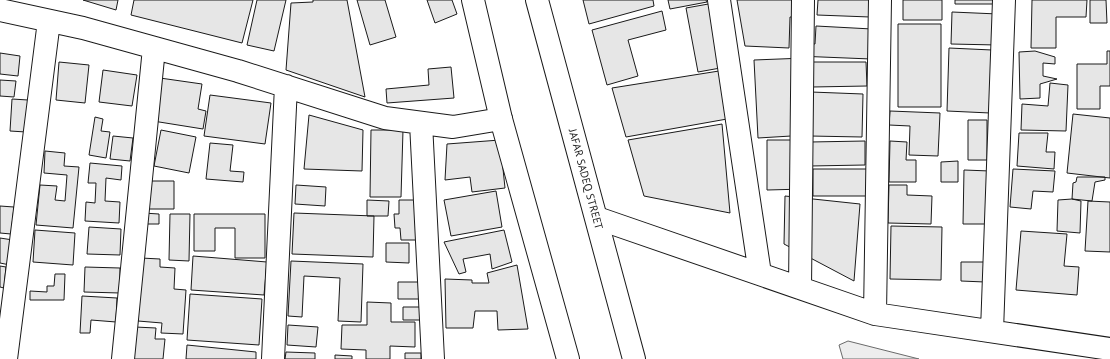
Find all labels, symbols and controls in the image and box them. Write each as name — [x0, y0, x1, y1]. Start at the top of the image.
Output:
street label: JAFAR SADEQ STREET — [566, 126, 606, 231]

